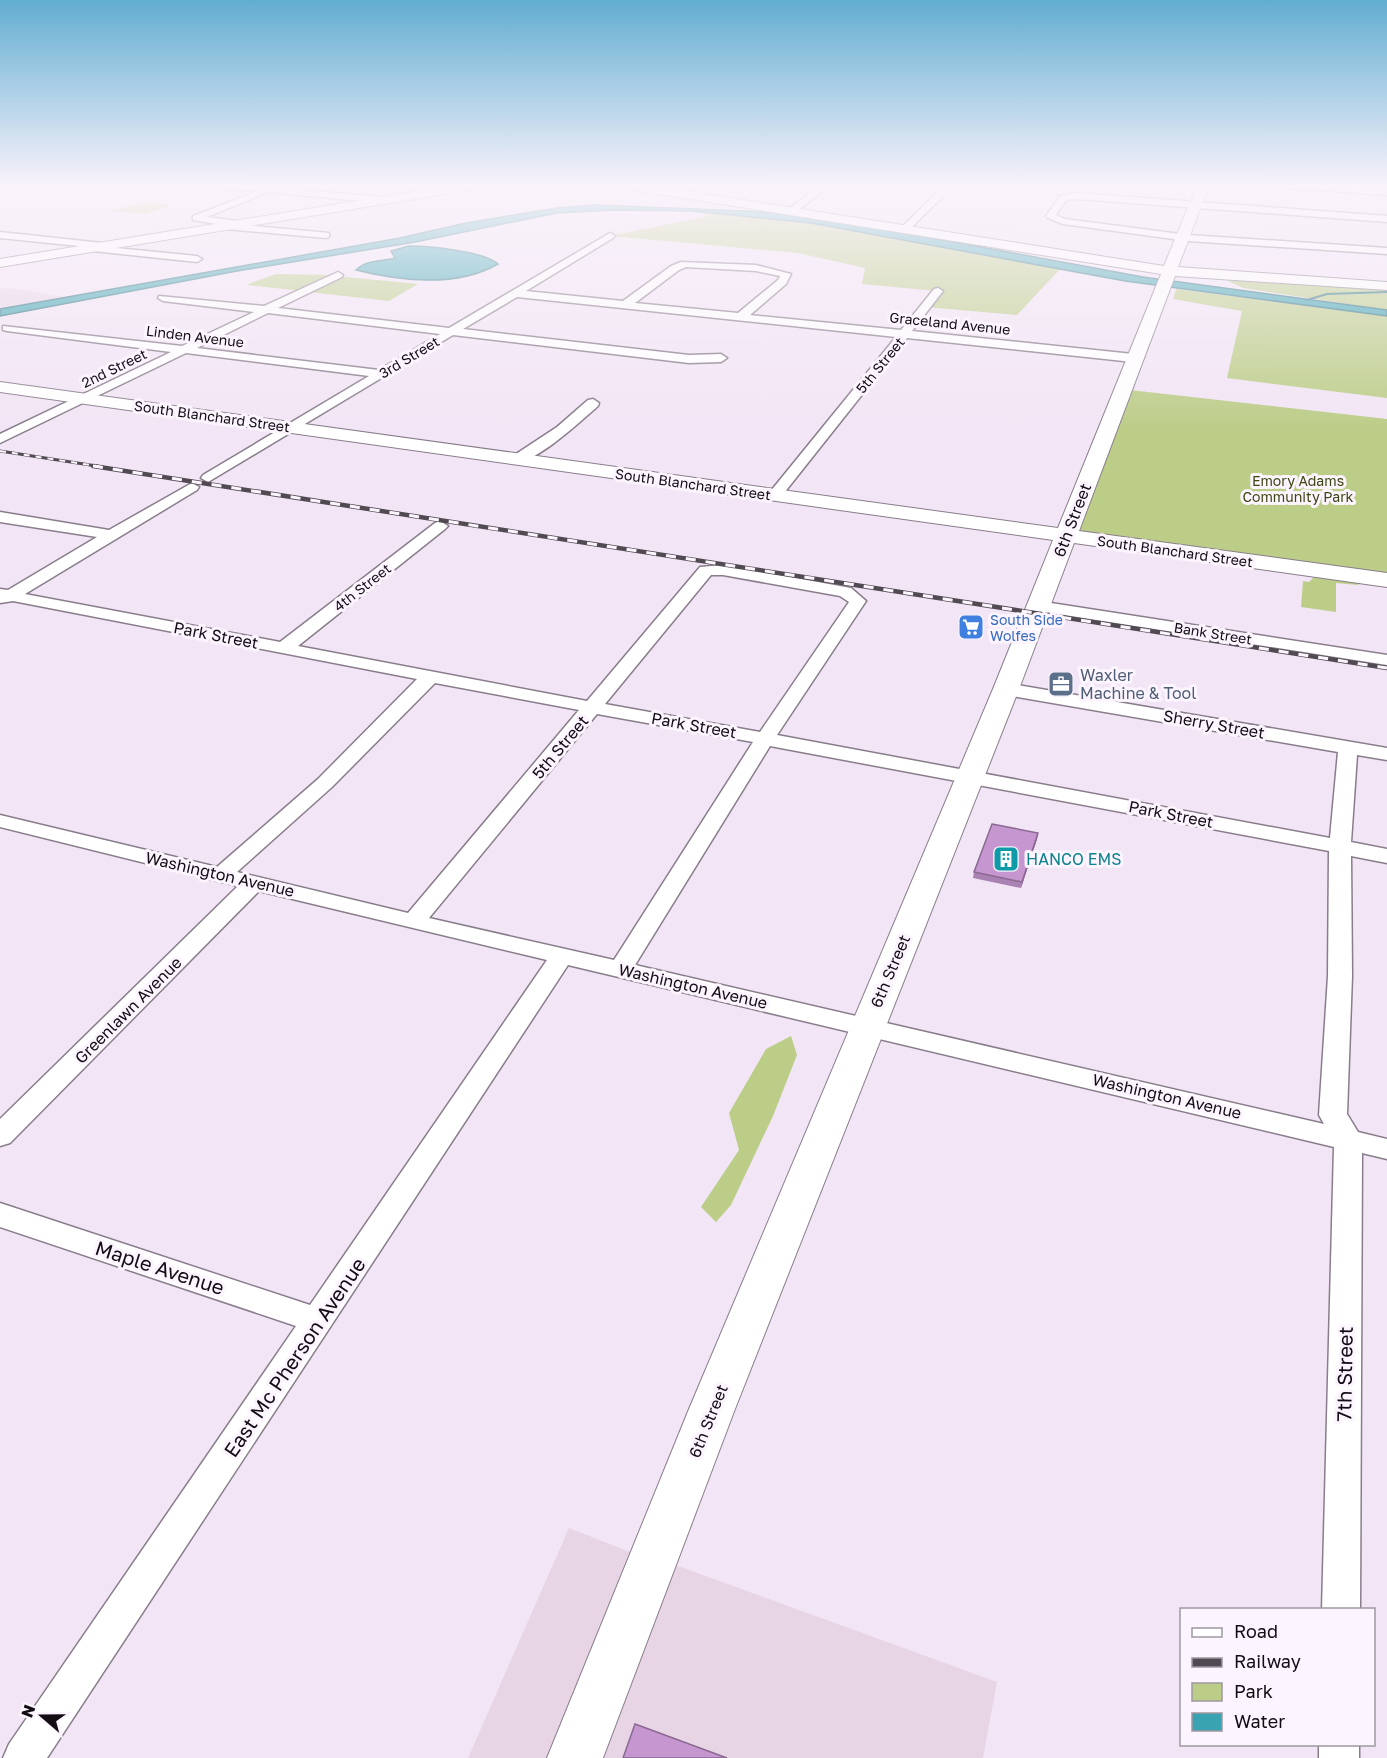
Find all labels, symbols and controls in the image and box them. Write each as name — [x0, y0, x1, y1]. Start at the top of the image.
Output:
street label: Graceland Avenue — [889, 308, 1011, 338]
street label: Linden Avenue — [145, 322, 245, 350]
street label: 3rd Street — [376, 332, 442, 382]
street label: 5th Street — [852, 334, 908, 396]
street label: 2nd Street — [79, 345, 149, 391]
street label: South Blanchard Street — [133, 397, 291, 435]
street label: South Blanchard Street — [614, 465, 772, 503]
park label: Emory Adams Community Park — [1242, 472, 1354, 505]
street label: 6th Street — [1049, 480, 1095, 560]
street label: South Blanchard Street — [1096, 532, 1254, 570]
street label: 4th Street — [330, 559, 394, 615]
place label: South Side Wolfes — [990, 611, 1063, 644]
supermarket icon: South Side Wolfes — [956, 612, 986, 642]
street label: Park Street — [172, 617, 260, 653]
street label: Bank Street — [1173, 618, 1253, 648]
place label: Waxler Machine & Tool — [1080, 665, 1196, 703]
office icon: Waxler Machine & Tool — [1046, 669, 1076, 699]
street label: Sherry Street — [1162, 705, 1266, 743]
street label: Park Street — [650, 708, 738, 742]
street label: 5th Street — [528, 711, 592, 783]
street label: Park Street — [1127, 796, 1215, 832]
building icon: HANCO EMS — [991, 844, 1021, 874]
street label: Washington Avenue — [144, 847, 296, 901]
place label: HANCO EMS — [1026, 849, 1122, 869]
street label: 6th Street — [866, 932, 914, 1010]
street label: Greenlawn Avenue — [70, 952, 186, 1068]
street label: Washington Avenue — [617, 959, 769, 1013]
street label: Washington Avenue — [1091, 1069, 1243, 1123]
street label: Maple Avenue — [92, 1235, 228, 1299]
street label: East Mc Pherson Avenue — [218, 1253, 370, 1461]
street label: 7th Street — [1331, 1326, 1357, 1422]
street label: 6th Street — [684, 1381, 732, 1461]
legend — [1180, 1608, 1375, 1746]
text: Road — [1234, 1620, 1278, 1642]
text: Railway — [1234, 1650, 1301, 1672]
text: Park — [1234, 1680, 1273, 1702]
north arrow — [12, 1686, 72, 1746]
text: N — [16, 1702, 39, 1720]
text: Water — [1234, 1710, 1285, 1732]

